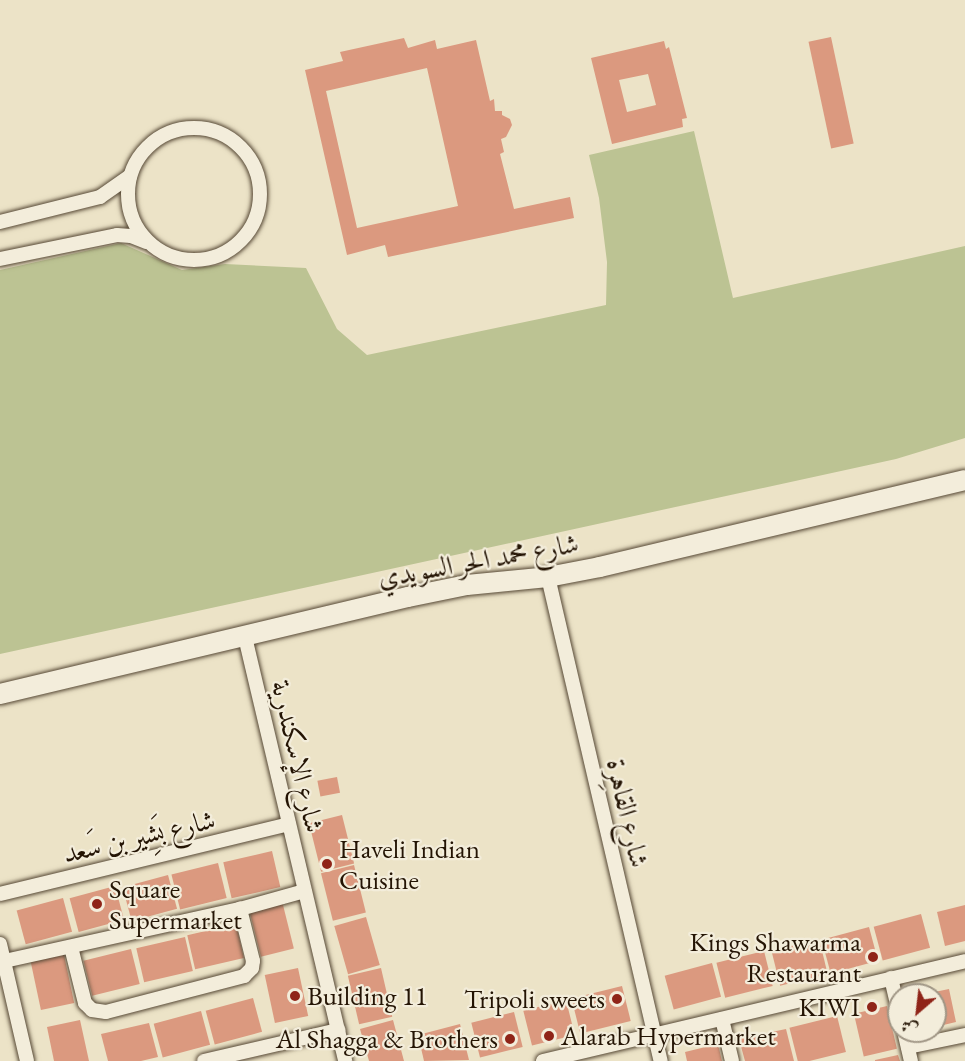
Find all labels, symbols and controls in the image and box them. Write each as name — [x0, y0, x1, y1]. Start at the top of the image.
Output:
street label: شارع محمد الحر السويدي — [375, 526, 581, 594]
street label: شارع الإسكندرية — [265, 677, 331, 835]
street label: شارع القاهِرة — [600, 755, 656, 871]
street label: شارع بَشِير بن سَعد — [60, 803, 218, 869]
place label: Haveli Indian Cuisine — [339, 832, 480, 895]
marker: Haveli Indian Cuisine — [320, 857, 334, 871]
place label: Square Supermarket — [109, 872, 242, 935]
marker: Square Supermarket — [90, 897, 104, 911]
place label: Kings Shawarma Restaurant — [690, 925, 861, 988]
marker: Kings Shawarma Restaurant — [866, 950, 880, 964]
place label: Building 11 — [307, 980, 428, 1012]
place label: Tripoli sweets — [464, 983, 605, 1015]
north arrow — [887, 983, 947, 1043]
marker: Building 11 — [288, 989, 302, 1003]
place label: KIWI — [799, 991, 860, 1023]
marker: Tripoli sweets — [610, 992, 624, 1006]
marker: KIWI — [865, 1000, 879, 1014]
text: ش — [897, 1015, 921, 1041]
place label: Alarab Hypermarket — [561, 1020, 776, 1052]
place label: Al Shagga & Brothers — [276, 1023, 498, 1055]
marker: Alarab Hypermarket — [542, 1029, 556, 1043]
marker: Al Shagga & Brothers — [503, 1032, 517, 1046]

